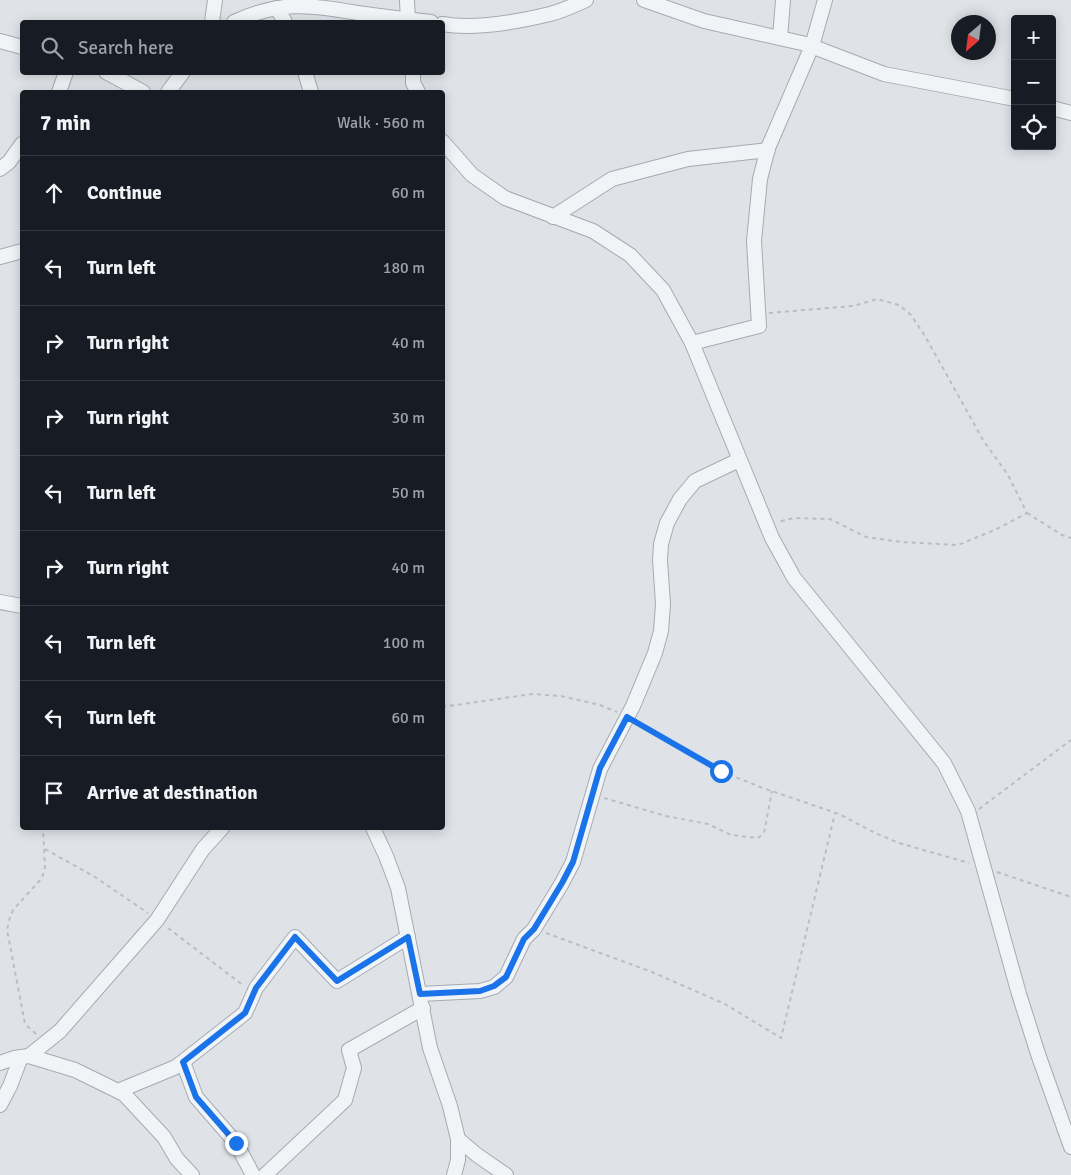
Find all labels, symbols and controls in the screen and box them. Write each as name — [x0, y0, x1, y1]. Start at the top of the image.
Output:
north arrow — [951, 15, 996, 60]
map controls — [1011, 15, 1056, 150]
button: + — [1011, 15, 1056, 60]
search box — [20, 20, 445, 75]
icon: search — [38, 34, 66, 62]
text: Search here — [78, 36, 174, 60]
button: − — [1011, 60, 1056, 105]
button: locate — [1011, 105, 1056, 150]
text: 7 min — [40, 110, 91, 136]
text: Walk · 560 m — [337, 113, 425, 133]
icon: ahead — [40, 179, 68, 207]
text: Continue — [87, 181, 162, 205]
text: 60 m — [391, 183, 425, 203]
icon: left — [40, 254, 68, 282]
text: Turn left — [87, 256, 156, 280]
text: 180 m — [383, 258, 425, 278]
icon: right — [40, 329, 68, 357]
text: Turn right — [87, 331, 169, 355]
text: 40 m — [391, 333, 425, 353]
icon: right — [40, 404, 68, 432]
text: Turn right — [87, 406, 169, 430]
text: 30 m — [391, 408, 425, 428]
icon: left — [40, 479, 68, 507]
text: Turn left — [87, 481, 156, 505]
text: 50 m — [391, 483, 425, 503]
icon: right — [40, 554, 68, 582]
text: Turn right — [87, 556, 169, 580]
text: 40 m — [391, 558, 425, 578]
icon: left — [40, 629, 68, 657]
text: Turn left — [87, 631, 156, 655]
text: 100 m — [383, 633, 425, 653]
icon: left — [40, 704, 68, 732]
text: Turn left — [87, 706, 156, 730]
text: 60 m — [391, 708, 425, 728]
route start — [710, 760, 733, 783]
icon: arrive — [40, 779, 68, 807]
text: Arrive at destination — [87, 781, 258, 805]
route end — [225, 1132, 248, 1155]

